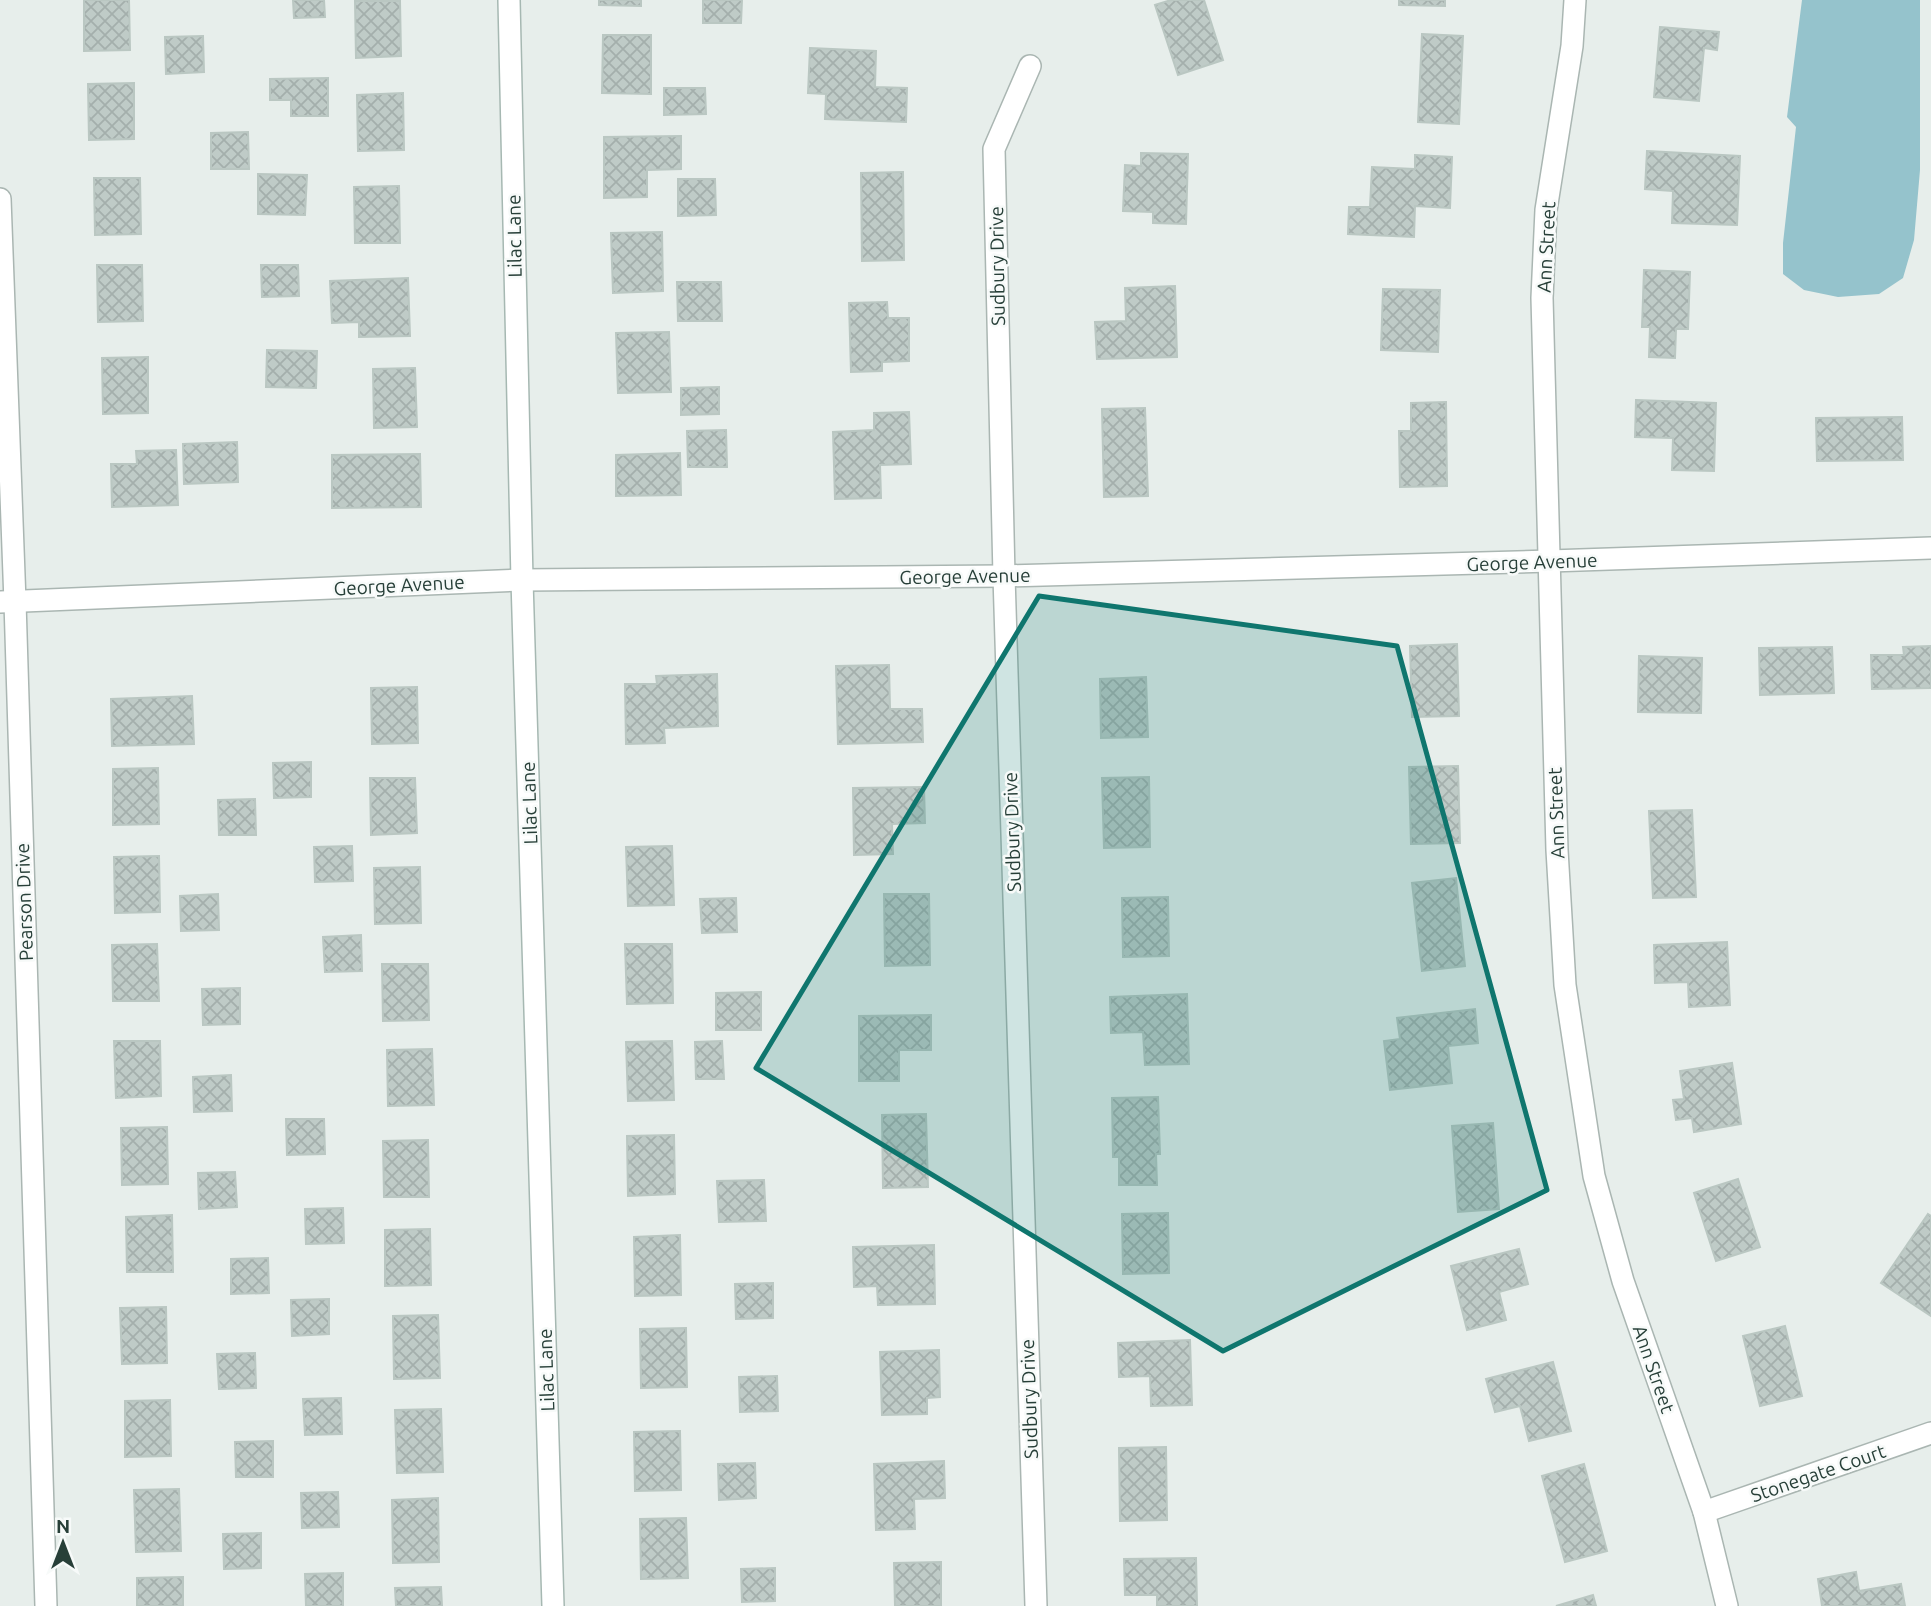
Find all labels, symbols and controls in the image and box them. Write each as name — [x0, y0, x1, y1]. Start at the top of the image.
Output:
street label: Lilac Lane — [502, 194, 526, 278]
street label: Ann Street — [1533, 200, 1559, 293]
street label: Sudbury Drive — [985, 206, 1009, 326]
street label: George Avenue — [1466, 549, 1598, 575]
street label: George Avenue — [899, 564, 1031, 588]
street label: George Avenue — [333, 571, 465, 599]
street label: Lilac Lane — [517, 761, 541, 845]
street label: Ann Street — [1543, 766, 1569, 859]
street label: Sudbury Drive — [999, 772, 1025, 892]
street label: Pearson Drive — [11, 843, 37, 961]
street label: Ann Street — [1629, 1322, 1679, 1416]
street label: Lilac Lane — [534, 1328, 558, 1412]
street label: Sudbury Drive — [1016, 1339, 1042, 1459]
street label: Stonegate Court — [1748, 1439, 1889, 1506]
north arrow — [28, 1508, 98, 1578]
text: N — [56, 1515, 70, 1537]

